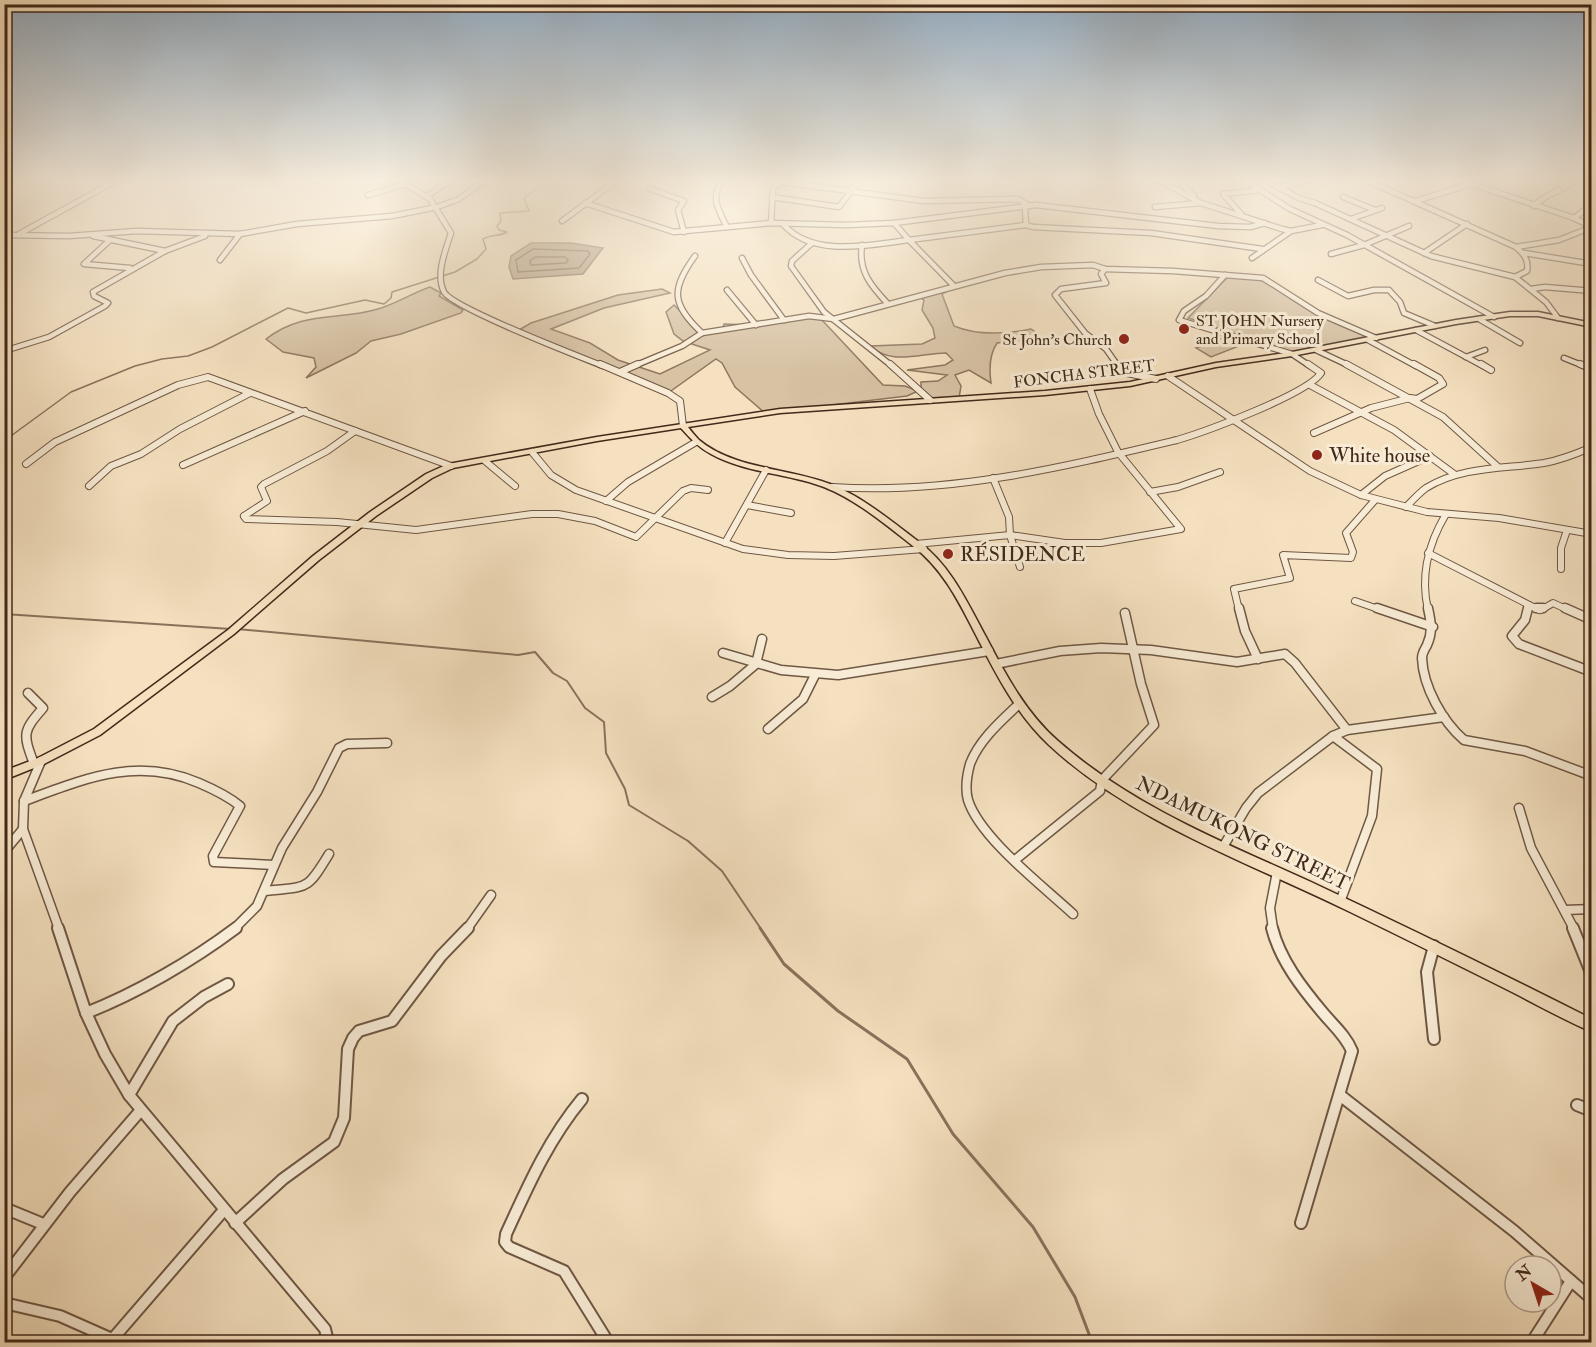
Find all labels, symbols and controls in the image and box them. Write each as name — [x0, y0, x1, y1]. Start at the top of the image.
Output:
place label: ST JOHN Nursery and Primary School — [1196, 311, 1325, 349]
marker: ST JOHN Nursery and Primary School — [1177, 322, 1191, 336]
place label: St John's Church — [1002, 330, 1113, 351]
marker: St John's Church — [1117, 332, 1131, 346]
street label: FONCHA STREET — [1012, 355, 1156, 393]
place label: White house — [1328, 443, 1430, 468]
marker: White house — [1310, 448, 1324, 462]
place label: RÉSIDENCE — [960, 541, 1085, 567]
marker: RÉSIDENCE — [941, 547, 955, 561]
street label: NDAMUKONG STREET — [1132, 771, 1354, 896]
north arrow — [1503, 1254, 1563, 1314]
text: N — [1512, 1260, 1537, 1286]

